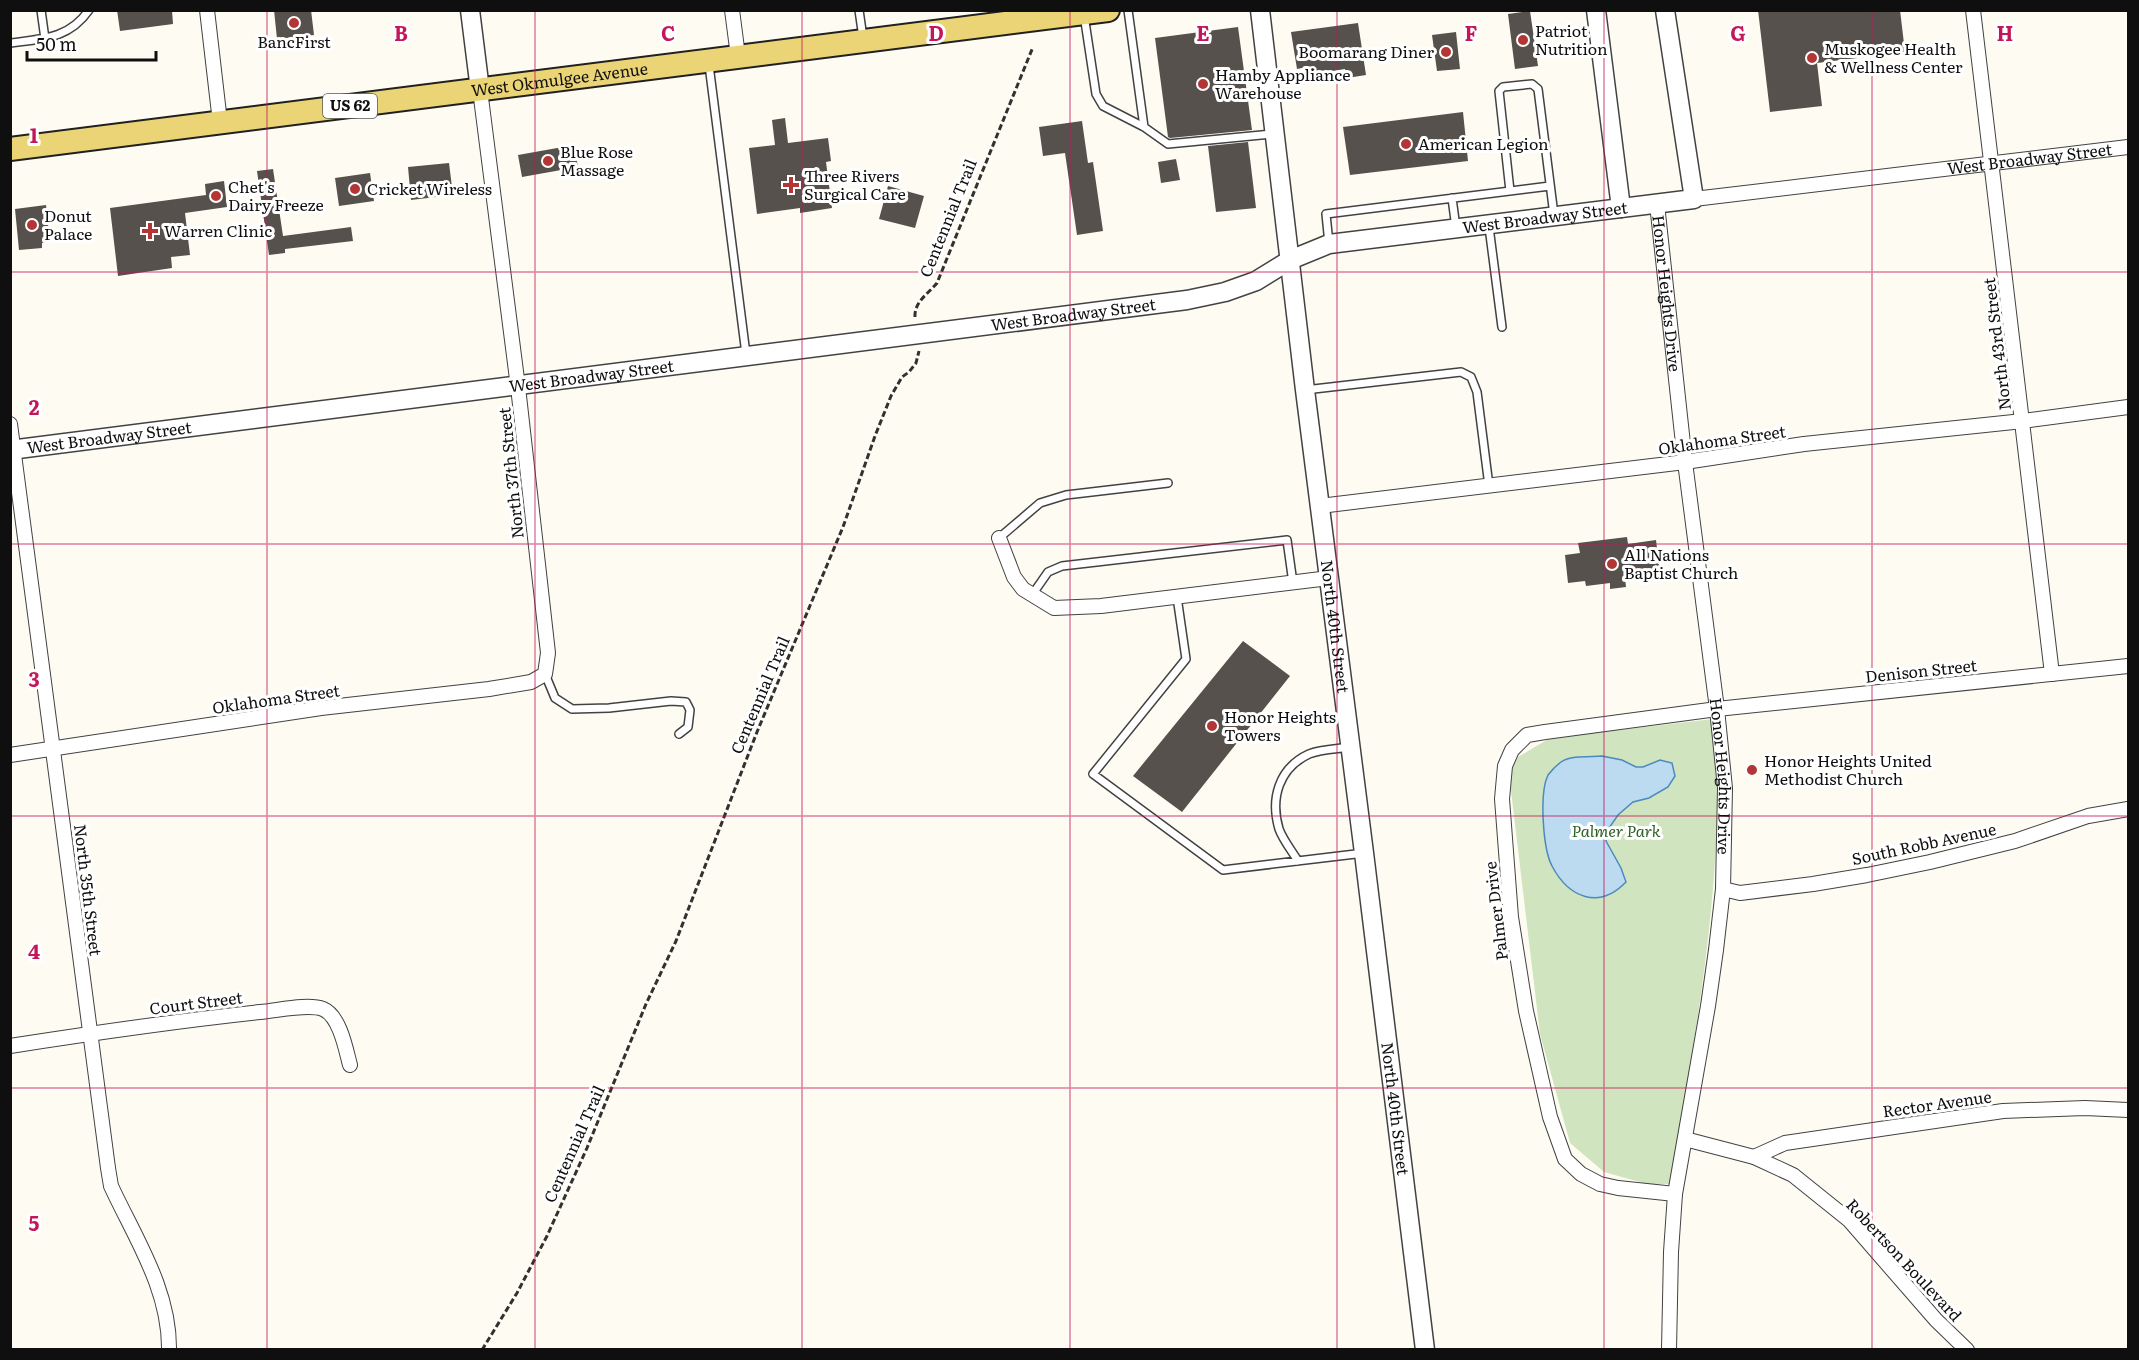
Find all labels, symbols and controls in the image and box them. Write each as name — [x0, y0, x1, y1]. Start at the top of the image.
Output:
marker: BancFirst — [287, 16, 301, 30]
text: B — [394, 17, 408, 47]
text: C — [661, 17, 675, 47]
text: D — [928, 17, 944, 47]
text: E — [1196, 17, 1210, 47]
text: F — [1465, 17, 1478, 47]
text: G — [1730, 17, 1746, 47]
text: H — [1997, 17, 2013, 47]
place label: Patriot Nutrition — [1535, 18, 1608, 60]
scale bar — [27, 24, 156, 62]
place label: BancFirst — [257, 29, 331, 53]
text: 50 m — [36, 30, 77, 57]
marker: Patriot Nutrition — [1516, 33, 1530, 47]
place label: Muskogee Health & Wellness Center — [1824, 36, 1963, 78]
place label: Boomarang Diner — [1298, 39, 1434, 63]
marker: Boomarang Diner — [1439, 45, 1453, 59]
marker: Muskogee Health & Wellness Center — [1805, 51, 1819, 65]
street label: West Okmulgee Avenue — [470, 55, 649, 102]
place label: Hamby Appliance Warehouse — [1215, 62, 1350, 104]
marker: Hamby Appliance Warehouse — [1196, 77, 1210, 91]
road number: US 62 — [323, 94, 377, 118]
text: 1 — [30, 119, 38, 149]
place label: American Legion — [1418, 131, 1549, 155]
street label: West Broadway Street — [1946, 136, 2114, 180]
marker: American Legion — [1399, 137, 1413, 151]
place label: Blue Rose Massage — [560, 139, 633, 181]
marker: Blue Rose Massage — [541, 154, 555, 168]
street label: Centennial Trail — [912, 155, 982, 280]
place label: Three Rivers Surgical Care — [804, 163, 906, 205]
place label: Chet's Dairy Freeze — [228, 174, 324, 216]
place label: Cricket Wireless — [367, 176, 492, 200]
marker: Three Rivers Surgical Care — [782, 176, 800, 194]
marker: Cricket Wireless — [348, 182, 362, 196]
marker: Chet's Dairy Freeze — [209, 189, 223, 203]
street label: West Broadway Street — [1461, 194, 1629, 238]
place label: Donut Palace — [44, 203, 92, 245]
street label: Honor Heights Drive — [1647, 214, 1688, 373]
marker: Donut Palace — [25, 218, 39, 232]
place label: Warren Clinic — [164, 218, 272, 242]
marker: Warren Clinic — [141, 222, 159, 240]
street label: North 43rd Street — [1976, 276, 2016, 412]
street label: West Broadway Street — [989, 291, 1158, 336]
street label: West Broadway Street — [507, 352, 676, 397]
text: 2 — [29, 391, 40, 421]
street label: North 37th Street — [491, 406, 529, 540]
street label: West Broadway Street — [25, 414, 193, 459]
street label: Oklahoma Street — [1657, 418, 1788, 460]
place label: All Nations Baptist Church — [1624, 542, 1739, 584]
marker: All Nations Baptist Church — [1605, 557, 1619, 571]
street label: North 40th Street — [1316, 558, 1357, 695]
street label: Centennial Trail — [723, 632, 795, 757]
street label: Denison Street — [1864, 652, 1979, 688]
text: 3 — [28, 663, 40, 693]
street label: Oklahoma Street — [211, 677, 342, 719]
street label: Honor Heights Drive — [1705, 696, 1738, 855]
place label: Honor Heights Towers — [1224, 704, 1336, 746]
marker: Honor Heights Towers — [1205, 719, 1219, 733]
place label: Honor Heights United Methodist Church — [1764, 748, 1932, 790]
marker: Honor Heights United Methodist Church — [1745, 763, 1759, 777]
street label: South Robb Avenue — [1849, 816, 1998, 870]
park label: Palmer Park — [1572, 818, 1661, 842]
street label: North 35th Street — [69, 823, 109, 958]
street label: Palmer Drive — [1477, 860, 1513, 962]
text: 4 — [28, 935, 40, 965]
street label: Court Street — [148, 984, 244, 1020]
street label: North 40th Street — [1376, 1041, 1417, 1177]
street label: Centennial Trail — [537, 1081, 610, 1206]
street label: Rector Avenue — [1881, 1083, 1993, 1123]
street label: Robertson Boulevard — [1841, 1193, 1968, 1326]
text: 5 — [29, 1207, 40, 1237]

